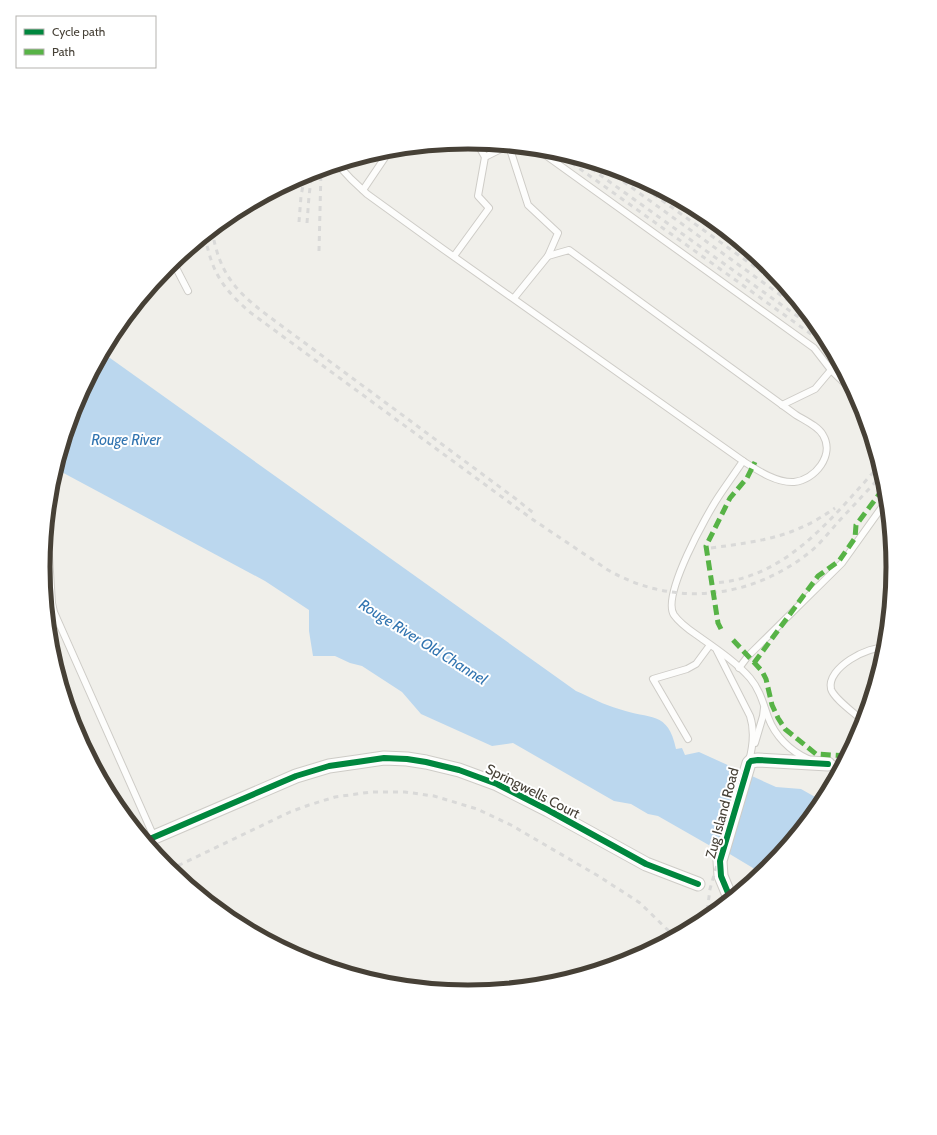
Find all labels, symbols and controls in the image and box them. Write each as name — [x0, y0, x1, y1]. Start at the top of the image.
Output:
legend — [16, 16, 156, 68]
text: Cycle path — [52, 24, 105, 39]
text: Path — [52, 44, 75, 59]
water label: Rouge River — [91, 431, 162, 449]
water label: Rouge River Old Channel — [356, 595, 491, 689]
street label: Springwells Court — [483, 759, 583, 823]
street label: Zug Island Road — [701, 766, 743, 860]

